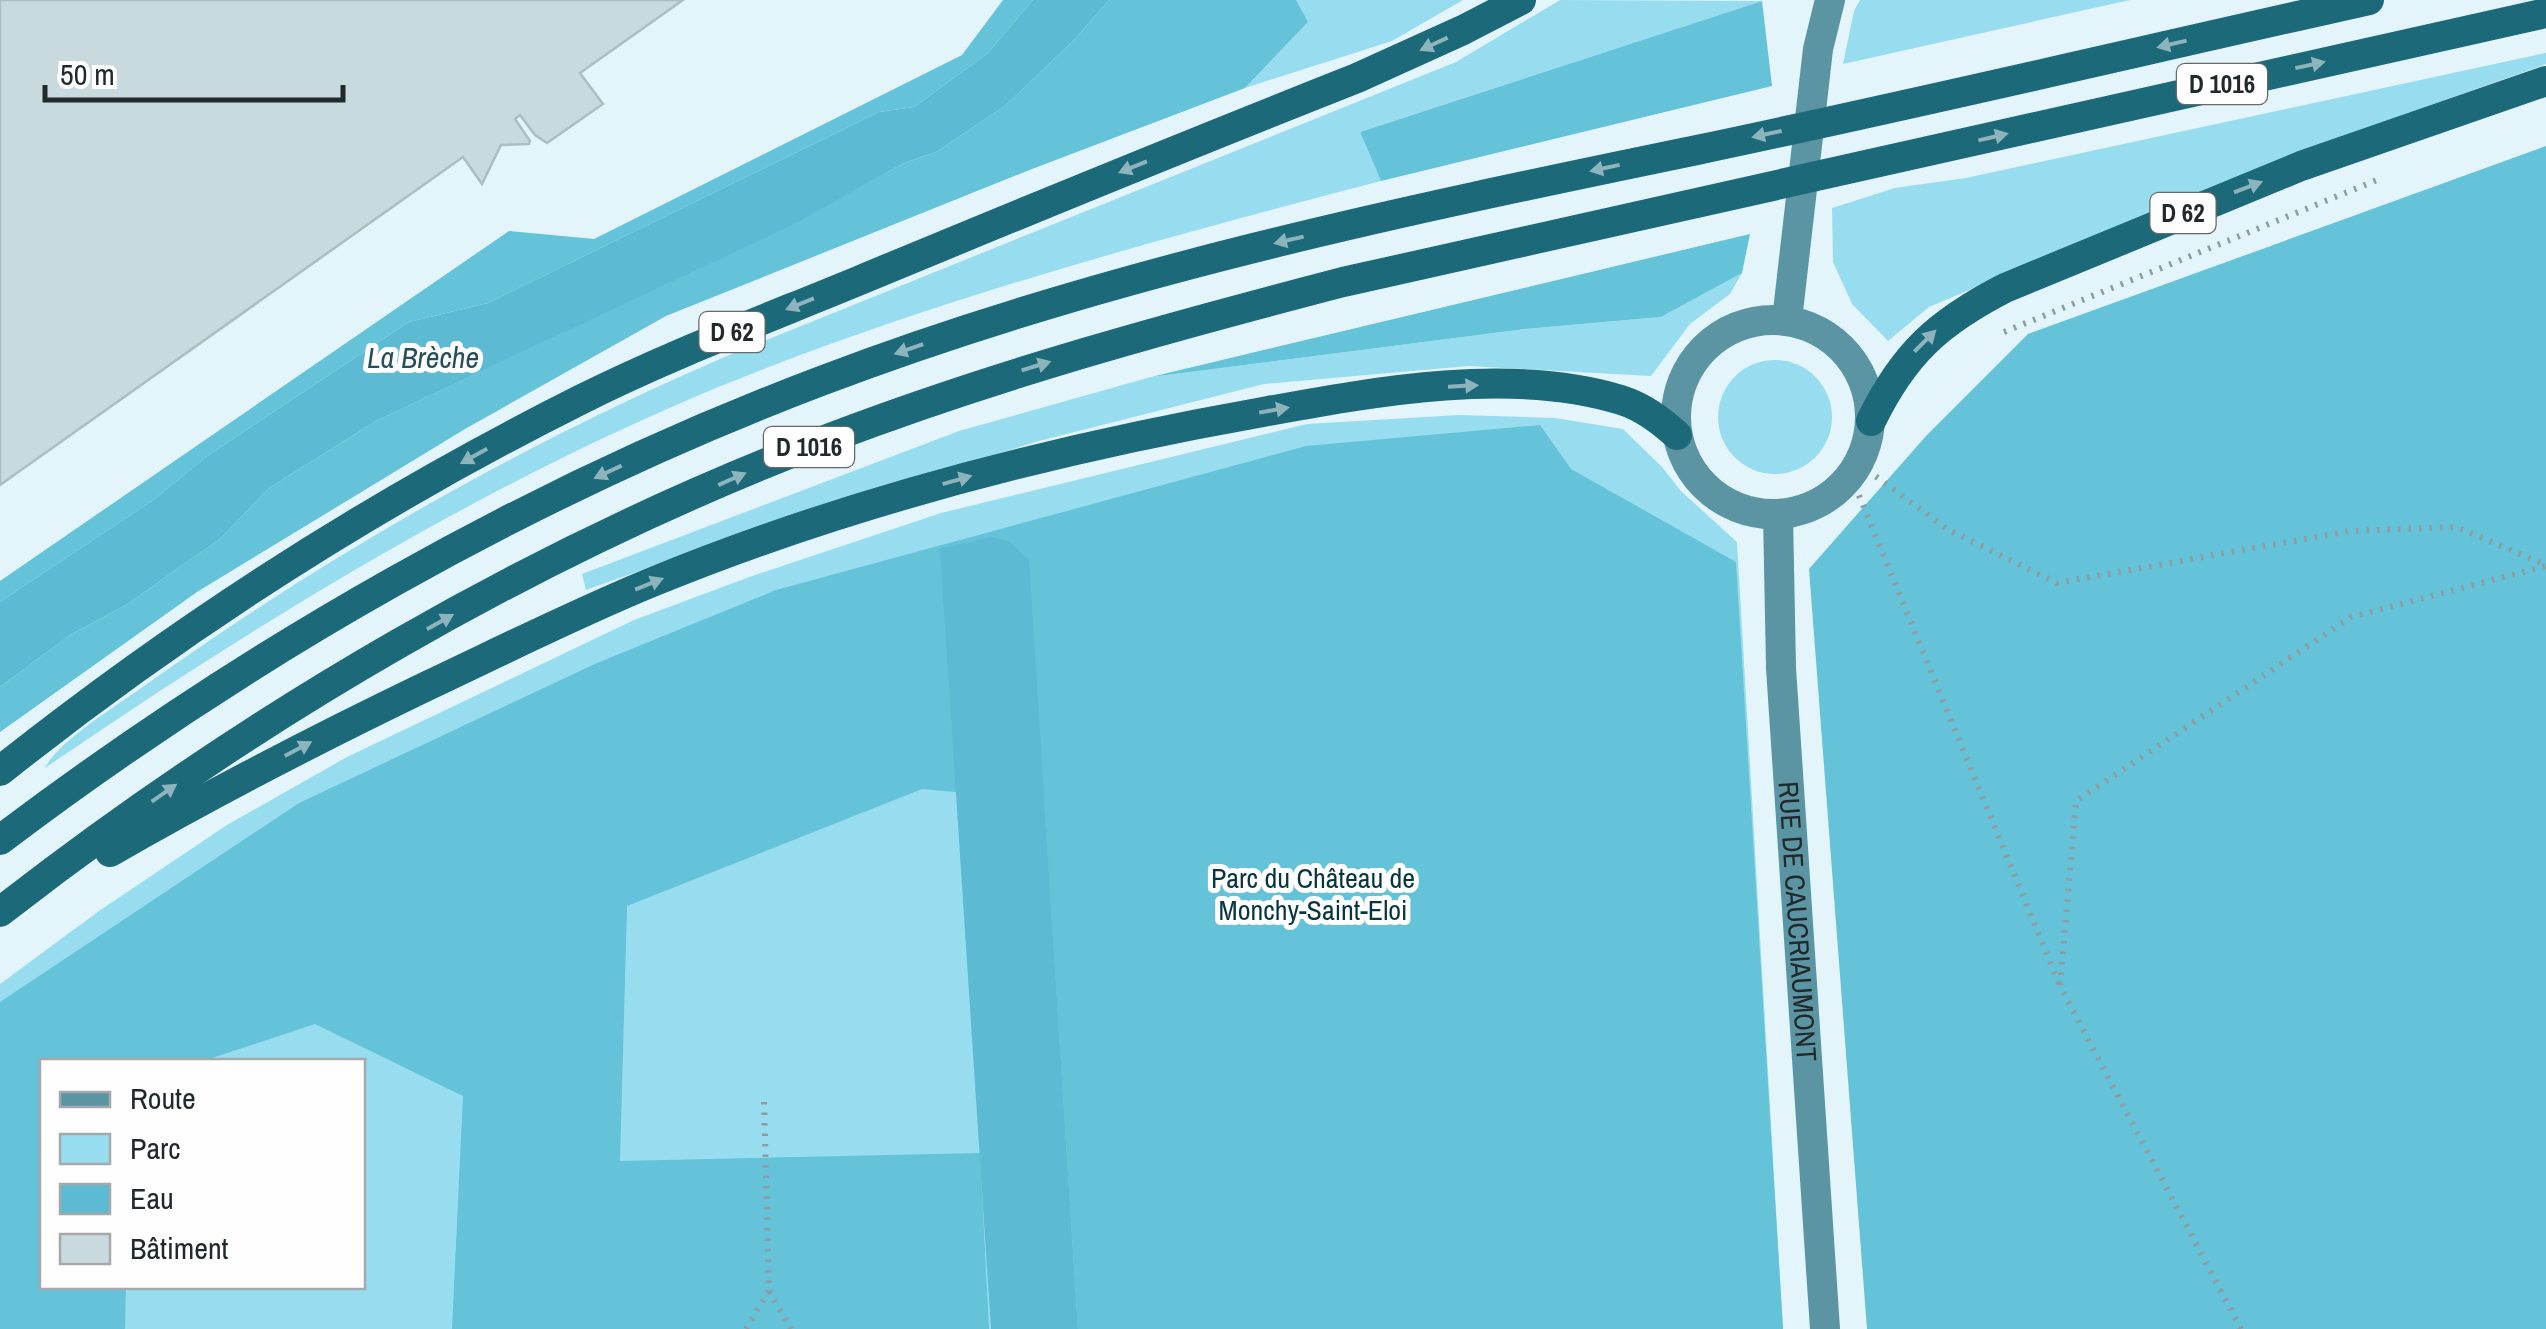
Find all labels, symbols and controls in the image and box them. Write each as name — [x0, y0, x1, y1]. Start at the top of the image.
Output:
one-way arrow — [1419, 36, 1449, 52]
one-way arrow — [2156, 37, 2187, 52]
scale bar — [45, 40, 342, 102]
text: 50 m — [60, 54, 115, 94]
one-way arrow — [2295, 56, 2326, 72]
road number: D 1016 — [2177, 64, 2267, 104]
one-way arrow — [1751, 127, 1782, 143]
one-way arrow — [1978, 129, 2009, 144]
one-way arrow — [1118, 159, 1148, 175]
one-way arrow — [1590, 161, 1621, 177]
one-way arrow — [2233, 179, 2263, 195]
road number: D 62 — [2150, 193, 2216, 233]
one-way arrow — [1273, 233, 1304, 248]
one-way arrow — [785, 297, 815, 313]
road number: D 62 — [700, 312, 764, 352]
one-way arrow — [1912, 330, 1936, 353]
water label: La Brèche — [367, 337, 479, 377]
one-way arrow — [894, 343, 924, 358]
one-way arrow — [1022, 358, 1052, 373]
one-way arrow — [1448, 378, 1479, 394]
one-way arrow — [1259, 402, 1291, 417]
road number: D 1016 — [764, 427, 854, 467]
one-way arrow — [460, 446, 488, 464]
one-way arrow — [594, 464, 623, 481]
one-way arrow — [717, 471, 747, 487]
one-way arrow — [943, 472, 973, 487]
one-way arrow — [635, 575, 665, 591]
one-way arrow — [426, 614, 454, 632]
one-way arrow — [284, 741, 313, 758]
street label: RUE DE CAUCRIAUMONT — [1770, 780, 1826, 1063]
one-way arrow — [151, 784, 177, 803]
park label: Parc du Château de Monchy-Saint-Eloi — [1211, 859, 1415, 929]
legend — [40, 1059, 365, 1289]
text: Route — [130, 1078, 196, 1118]
text: Parc — [130, 1128, 181, 1168]
text: Eau — [130, 1178, 174, 1218]
text: Bâtiment — [130, 1228, 229, 1268]

